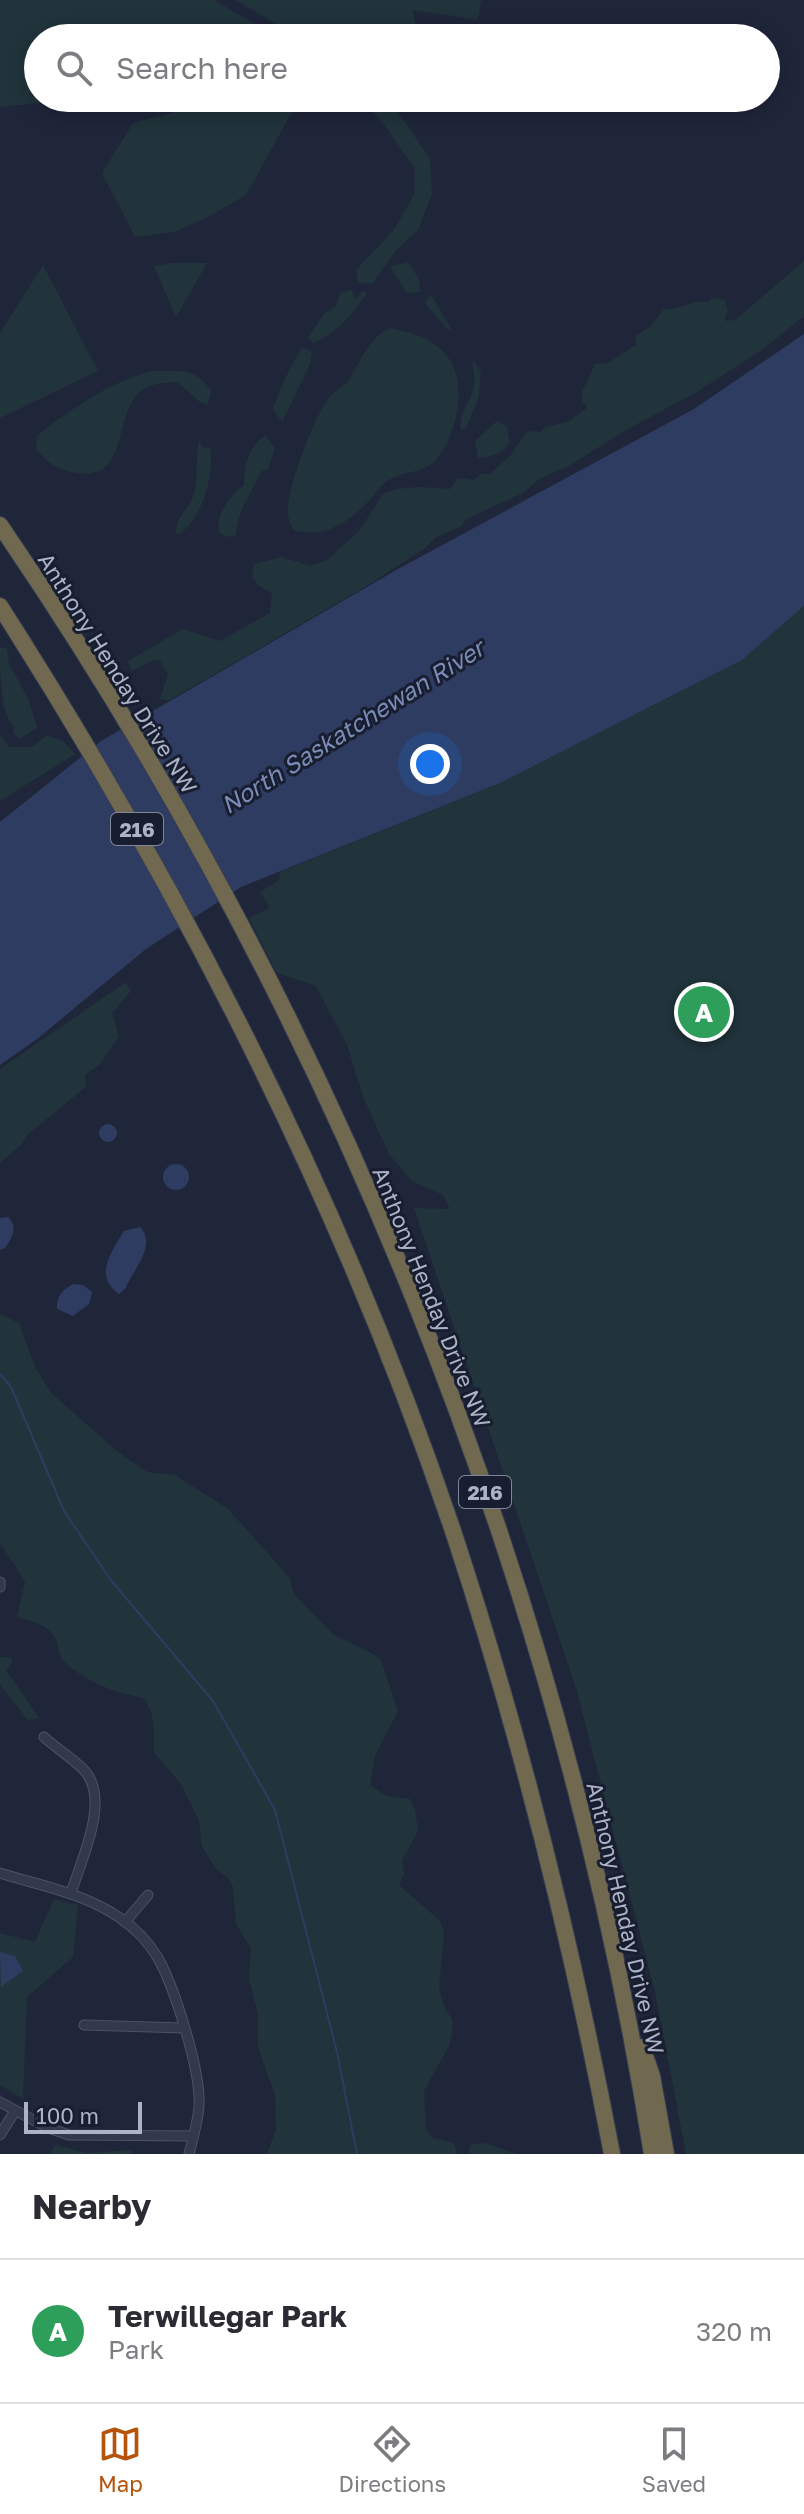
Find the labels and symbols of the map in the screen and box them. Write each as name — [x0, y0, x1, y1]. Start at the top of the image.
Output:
street label: Anthony Henday Drive NW — [33, 548, 203, 798]
water label: North Saskatchewan River — [215, 631, 492, 819]
your location — [410, 744, 450, 784]
road number: 216 — [111, 813, 163, 845]
pin: A — [678, 982, 730, 1042]
street label: Anthony Henday Drive NW — [367, 1163, 497, 1431]
road number: 216 — [459, 1476, 511, 1508]
street label: Anthony Henday Drive NW — [581, 1779, 671, 2057]
scale bar — [24, 2098, 142, 2134]

